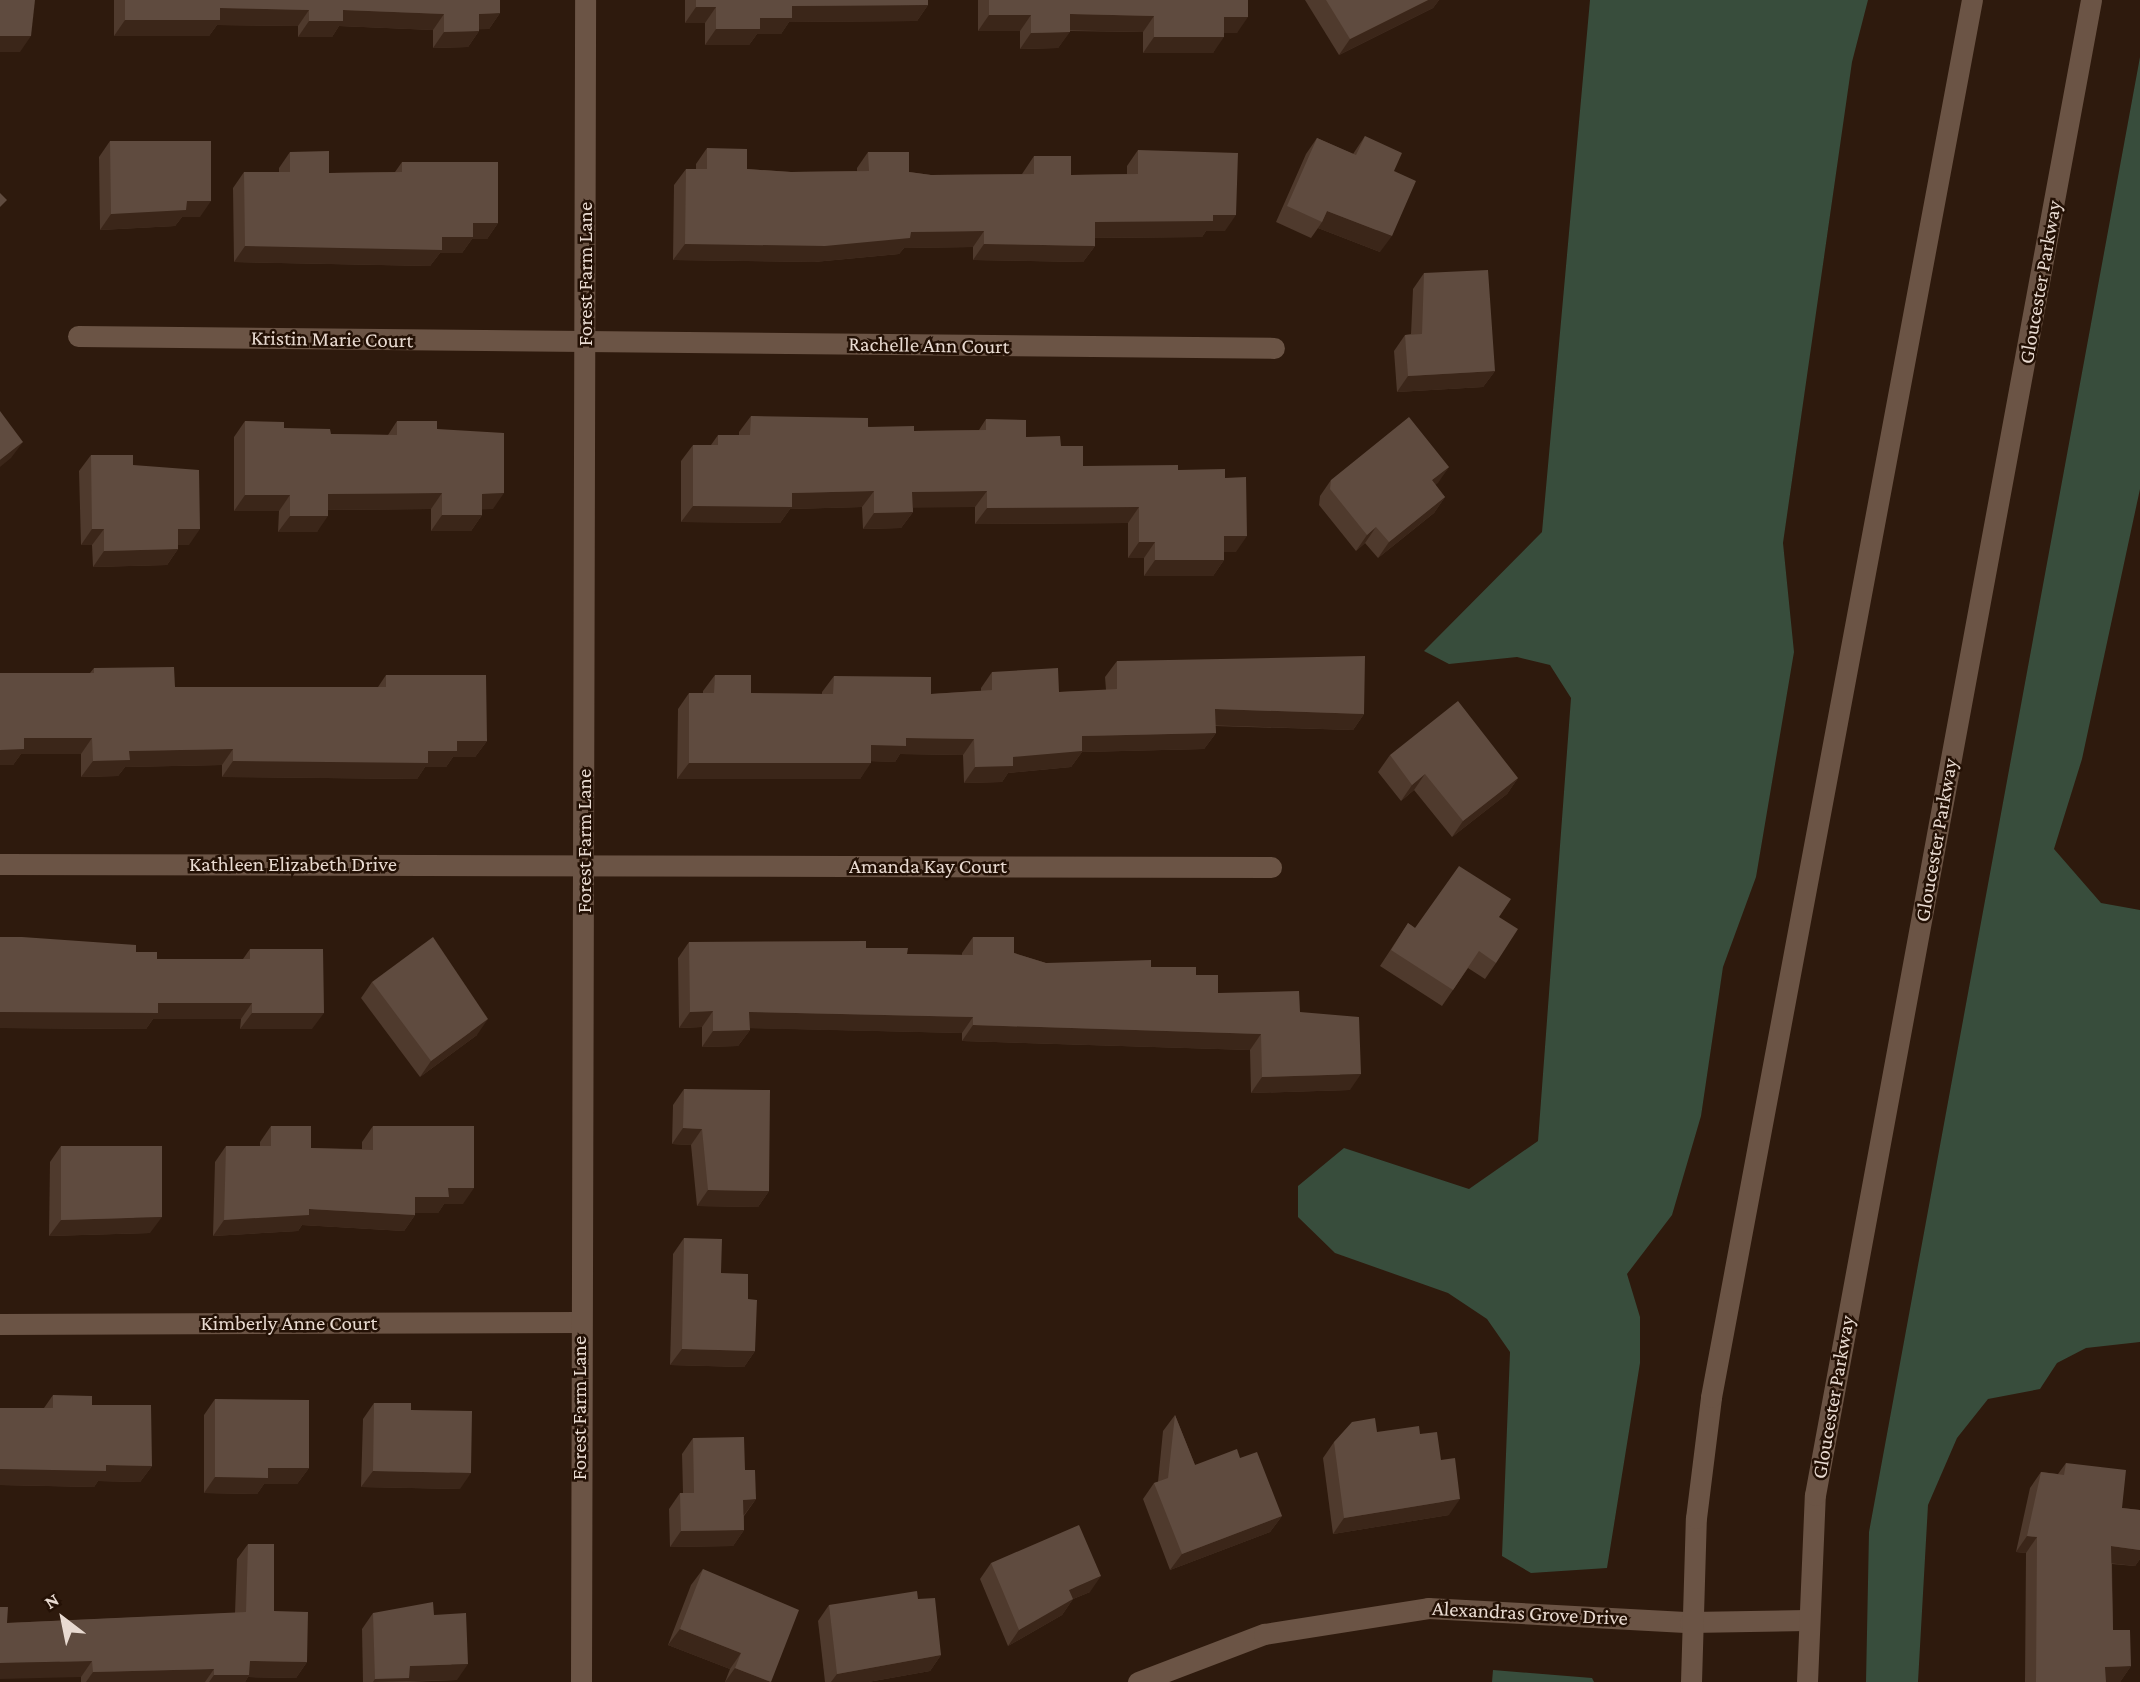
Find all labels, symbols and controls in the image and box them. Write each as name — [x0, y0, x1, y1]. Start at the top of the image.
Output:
street label: Gloucester Parkway — [2013, 198, 2067, 366]
street label: Forest Farm Lane — [572, 202, 598, 346]
street label: Kristin Marie Court — [251, 325, 413, 353]
street label: Rachelle Ann Court — [848, 331, 1010, 359]
street label: Gloucester Parkway — [1909, 756, 1963, 924]
street label: Forest Farm Lane — [571, 769, 597, 913]
street label: Kathleen Elizabeth Drive — [189, 851, 397, 877]
street label: Amanda Kay Court — [849, 853, 1007, 879]
street label: Kimberly Anne Court — [201, 1310, 377, 1336]
street label: Gloucester Parkway — [1806, 1313, 1860, 1481]
street label: Forest Farm Lane — [566, 1336, 592, 1480]
north arrow — [28, 1584, 98, 1654]
text: N — [41, 1588, 63, 1613]
street label: Alexandras Grove Drive — [1431, 1595, 1629, 1631]

